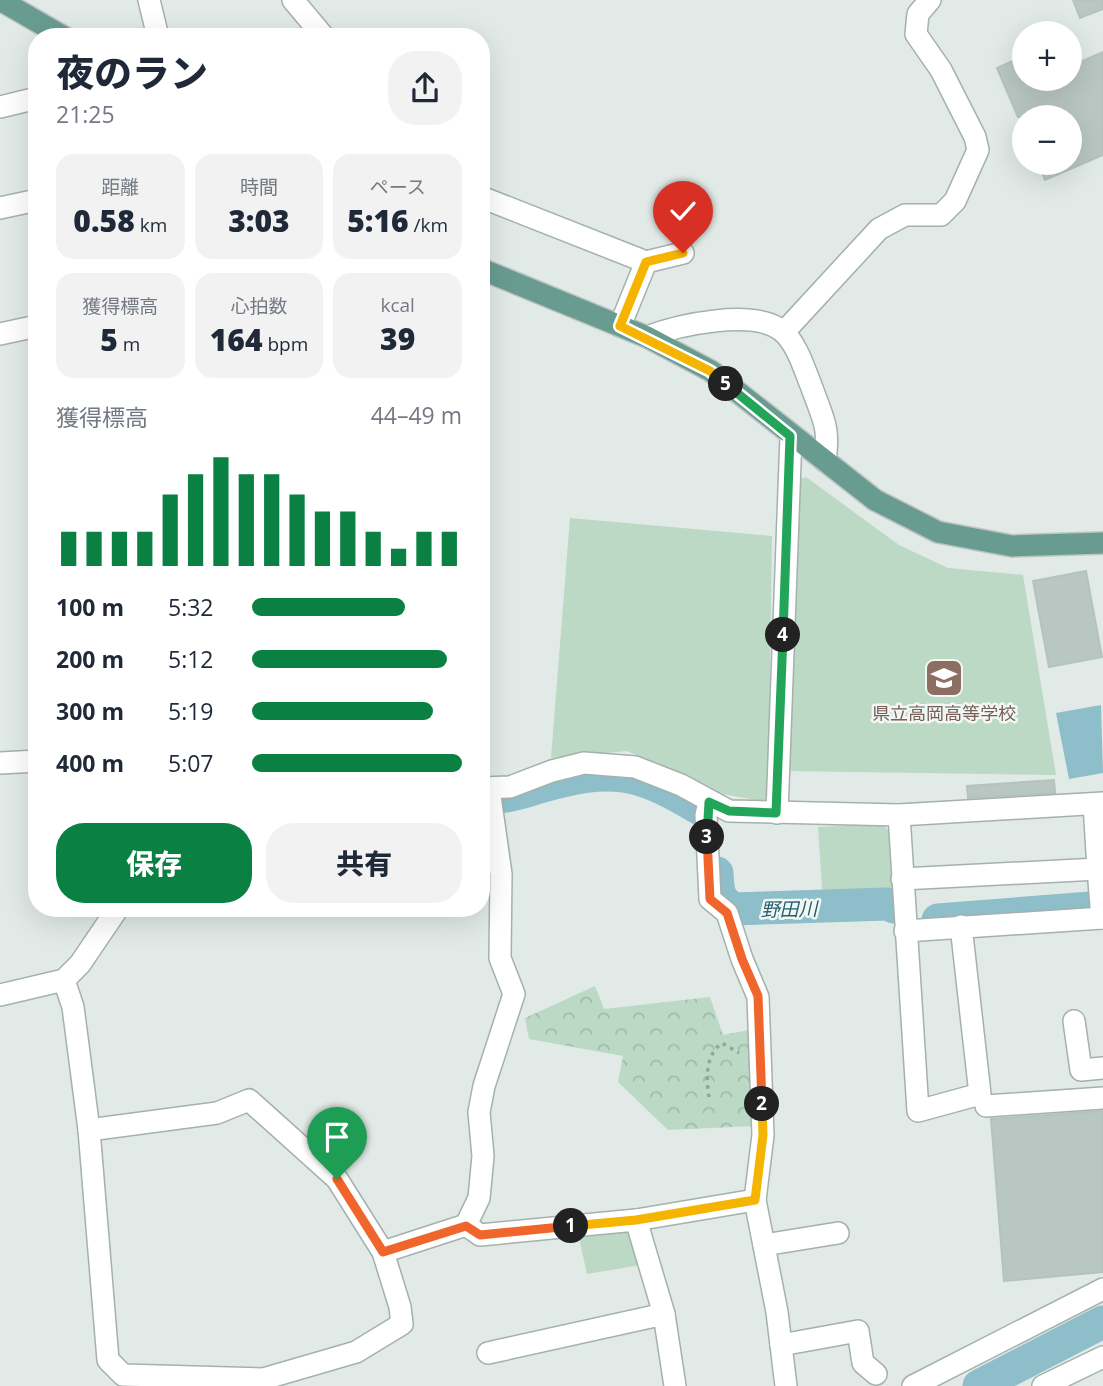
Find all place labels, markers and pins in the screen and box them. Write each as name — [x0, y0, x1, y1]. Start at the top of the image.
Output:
pin — [653, 181, 713, 253]
pin: 5 — [708, 366, 744, 402]
pin: 4 — [766, 618, 800, 652]
school or university icon: 県立高岡高等学校 — [923, 657, 965, 699]
place label: 県立高岡高等学校 — [872, 701, 1016, 725]
pin: 3 — [690, 820, 724, 854]
pin: 2 — [744, 1086, 780, 1122]
pin — [307, 1107, 367, 1179]
pin: 1 — [554, 1208, 588, 1244]

